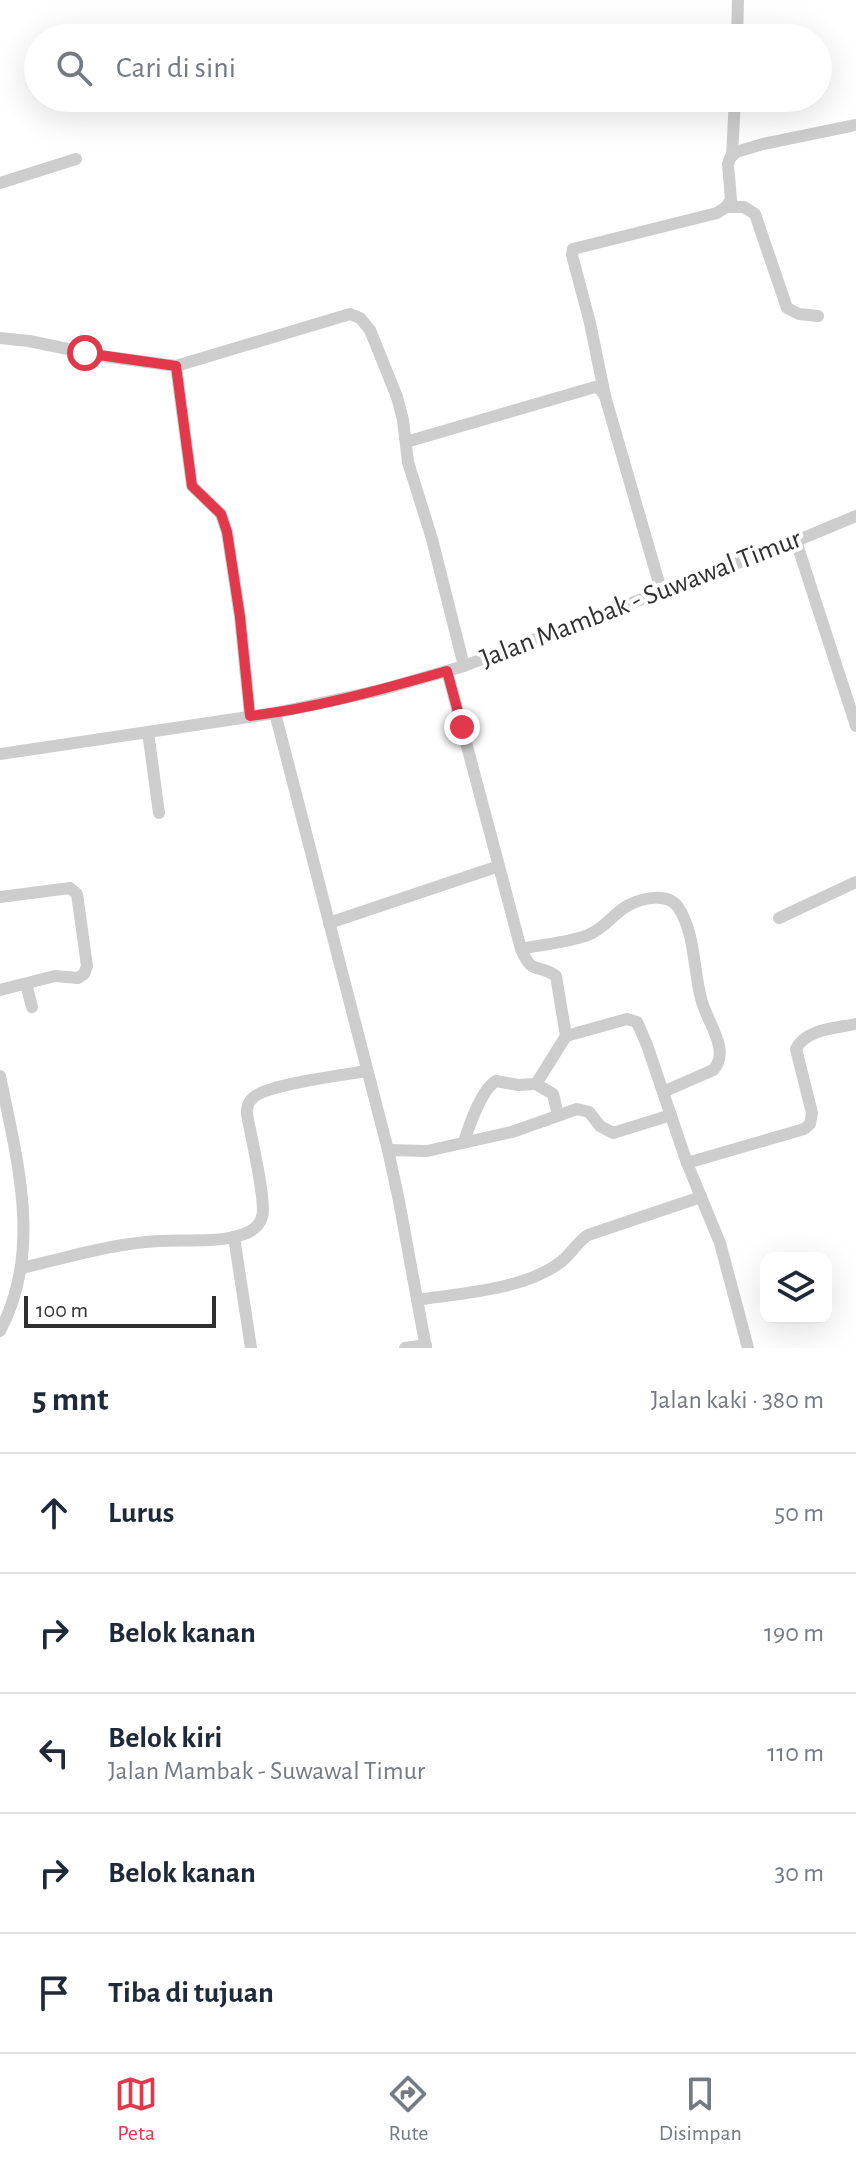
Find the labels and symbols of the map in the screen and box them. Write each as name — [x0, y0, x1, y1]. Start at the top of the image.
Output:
route start — [67, 335, 103, 371]
street label: Jalan Mambak - Suwawal Timur — [477, 525, 805, 673]
route end — [444, 709, 480, 745]
scale bar — [24, 1292, 216, 1328]

